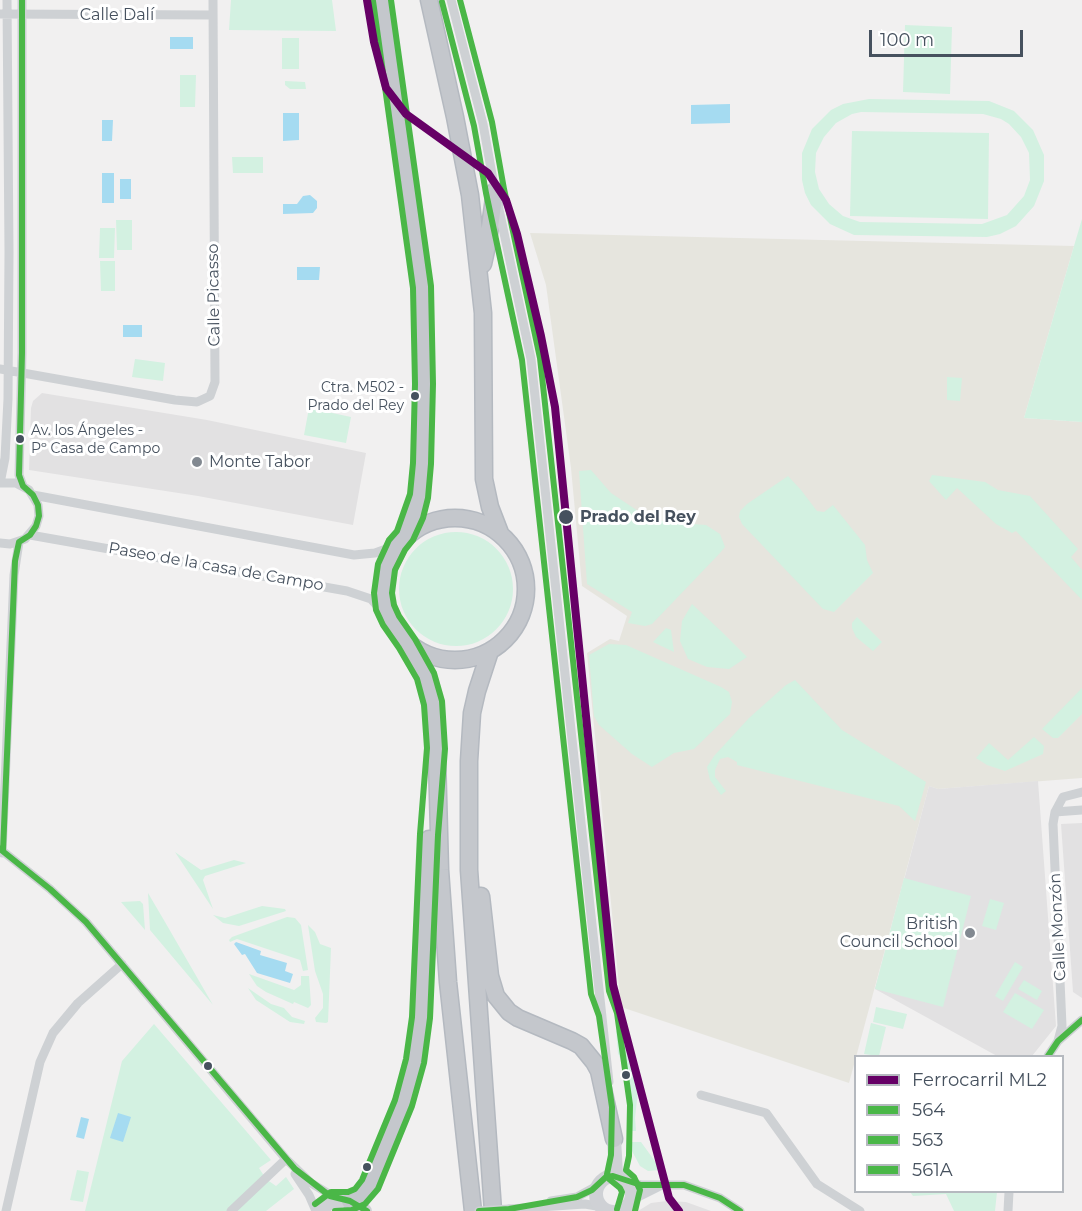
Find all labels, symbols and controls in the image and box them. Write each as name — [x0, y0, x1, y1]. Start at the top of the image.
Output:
street label: Calle Dalí — [80, 5, 154, 25]
scale bar — [872, 18, 1026, 56]
text: 100 m — [880, 29, 934, 51]
street label: Calle Picasso — [204, 243, 224, 347]
place label: Ctra. M502 - Prado del Rey — [308, 380, 404, 412]
marker: Ctra. M502 - Prado del Rey — [409, 390, 421, 402]
place label: Av. los Ángeles - Pº Casa de Campo — [31, 423, 160, 455]
marker: Av. los Ángeles - Pº Casa de Campo — [14, 433, 26, 445]
place label: Monte Tabor — [209, 452, 311, 472]
marker: Monte Tabor — [190, 455, 204, 469]
place label: Prado del Rey — [580, 507, 696, 527]
marker: Prado del Rey — [557, 508, 575, 526]
street label: Paseo de la casa de Campo — [107, 539, 325, 595]
street label: Calle Monzón — [1046, 873, 1070, 981]
place label: British Council School — [840, 914, 958, 952]
marker: British Council School — [963, 926, 977, 940]
legend — [854, 1055, 1064, 1193]
unlabelled marker — [202, 1060, 214, 1072]
unlabelled marker — [620, 1069, 632, 1081]
text: Ferrocarril ML2 — [912, 1069, 1047, 1091]
text: 564 — [912, 1099, 945, 1121]
text: 563 — [912, 1129, 943, 1151]
text: 561A — [912, 1159, 953, 1181]
unlabelled marker — [361, 1161, 373, 1173]

